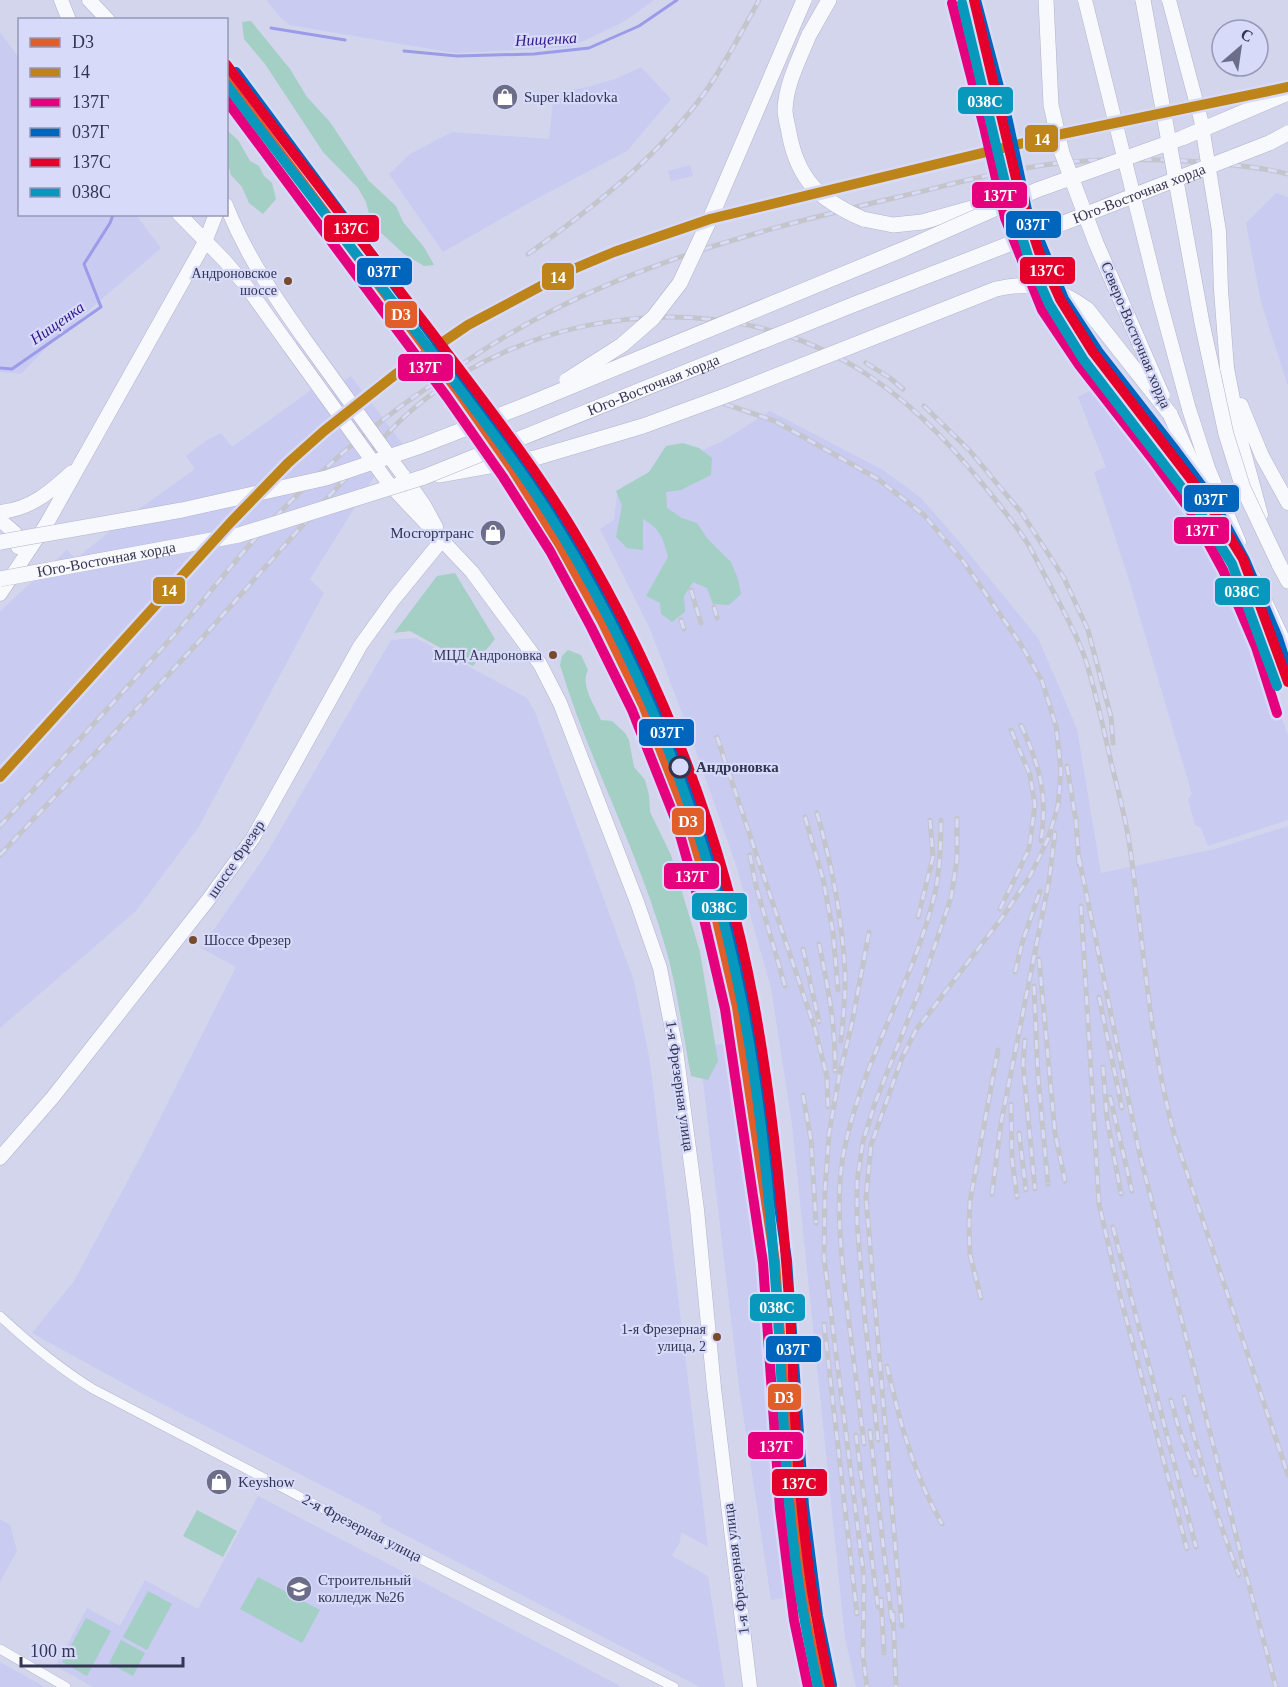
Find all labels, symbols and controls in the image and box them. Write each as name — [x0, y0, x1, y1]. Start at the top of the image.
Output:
legend — [18, 18, 228, 216]
north arrow — [1210, 18, 1270, 78]
text: С — [1238, 25, 1256, 46]
water label: Нищенка — [514, 29, 578, 50]
text: D3 — [72, 32, 94, 52]
text: 14 — [72, 62, 90, 82]
shop icon: Super kladovka — [490, 82, 520, 112]
line badge: 038С — [957, 86, 1014, 115]
place label: Super kladovka — [524, 89, 618, 105]
text: 137Г — [72, 92, 109, 112]
text: 038С — [967, 93, 1003, 110]
text: 037Г — [72, 122, 109, 142]
line badge: 14 — [1024, 124, 1059, 153]
text: 14 — [1034, 131, 1050, 148]
text: 137С — [72, 152, 111, 172]
street label: Юго-Восточная хорда — [1070, 161, 1208, 227]
line badge: 137Г — [971, 181, 1028, 209]
text: 038С — [72, 182, 111, 202]
text: 137Г — [983, 187, 1017, 204]
line badge: 037Г — [1005, 210, 1062, 239]
line badge: 137С — [323, 214, 380, 243]
text: 037Г — [1016, 216, 1050, 233]
text: 137С — [333, 220, 369, 237]
line badge: 137С — [1019, 256, 1076, 285]
line badge: 037Г — [356, 257, 413, 286]
street label: Северо-Восточная хорда — [1098, 259, 1174, 411]
line badge: 14 — [541, 262, 575, 291]
text: 137С — [1029, 262, 1065, 279]
text: 037Г — [367, 263, 401, 280]
place label: Андроновское шоссе — [192, 266, 277, 298]
text: 14 — [550, 269, 566, 286]
marker: Андроновское шоссе — [282, 275, 294, 287]
water label: Нищенка — [26, 298, 88, 349]
line badge: D3 — [384, 300, 418, 329]
text: D3 — [391, 306, 411, 323]
street label: Юго-Восточная хорда — [585, 351, 722, 419]
line badge: 137Г — [397, 353, 454, 382]
text: 137Г — [408, 359, 442, 376]
line badge: 037Г — [1183, 484, 1240, 513]
text: 037Г — [1194, 491, 1228, 508]
line badge: 137Г — [1173, 516, 1230, 545]
shop icon: Мосгортранс — [478, 518, 508, 548]
text: 137Г — [1185, 522, 1219, 539]
place label: Мосгортранс — [390, 525, 474, 541]
street label: Юго-Восточная хорда — [36, 539, 177, 580]
line badge: 14 — [152, 576, 186, 605]
line badge: 038С — [1214, 577, 1271, 606]
text: 14 — [161, 582, 177, 599]
text: 038С — [1224, 583, 1260, 600]
place label: МЦД Андроновка — [434, 648, 543, 663]
marker: МЦД Андроновка — [547, 649, 559, 661]
line badge: 037Г — [638, 718, 695, 747]
text: 037Г — [650, 724, 684, 741]
marker: Андроновка — [669, 756, 691, 778]
place label: Андроновка — [696, 759, 779, 775]
line badge: D3 — [671, 807, 705, 836]
text: D3 — [678, 813, 698, 830]
street label: шоссе Фрезер — [204, 817, 268, 901]
line badge: 137Г — [663, 862, 720, 890]
text: 137Г — [675, 868, 709, 885]
line badge: 038С — [691, 892, 748, 921]
text: 038С — [701, 899, 737, 916]
place label: Шоссе Фрезер — [204, 933, 291, 948]
marker: Шоссе Фрезер — [187, 934, 199, 946]
street label: 1-я Фрезерная улица — [663, 1020, 697, 1153]
line badge: 038С — [749, 1293, 806, 1322]
text: 038С — [759, 1299, 795, 1316]
place label: 1-я Фрезерная улица, 2 — [621, 1322, 707, 1354]
marker: 1-я Фрезерная улица, 2 — [711, 1331, 723, 1343]
line badge: 037Г — [765, 1335, 822, 1363]
text: 037Г — [776, 1341, 810, 1358]
line badge: D3 — [767, 1383, 802, 1411]
text: D3 — [774, 1389, 794, 1406]
line badge: 137Г — [747, 1431, 804, 1460]
text: 137Г — [759, 1438, 793, 1455]
shop icon: Keyshow — [204, 1467, 234, 1497]
line badge: 137С — [771, 1468, 828, 1497]
place label: Keyshow — [238, 1474, 295, 1490]
text: 137С — [781, 1475, 817, 1492]
street label: 2-я Фрезерная улица — [300, 1491, 425, 1565]
street label: 1-я Фрезерная улица — [720, 1502, 752, 1635]
place label: Строительный колледж №26 — [318, 1572, 411, 1605]
school or university icon: Строительный колледж №26 — [284, 1574, 314, 1604]
scale bar — [21, 1630, 183, 1668]
text: 100 m — [30, 1641, 76, 1661]

